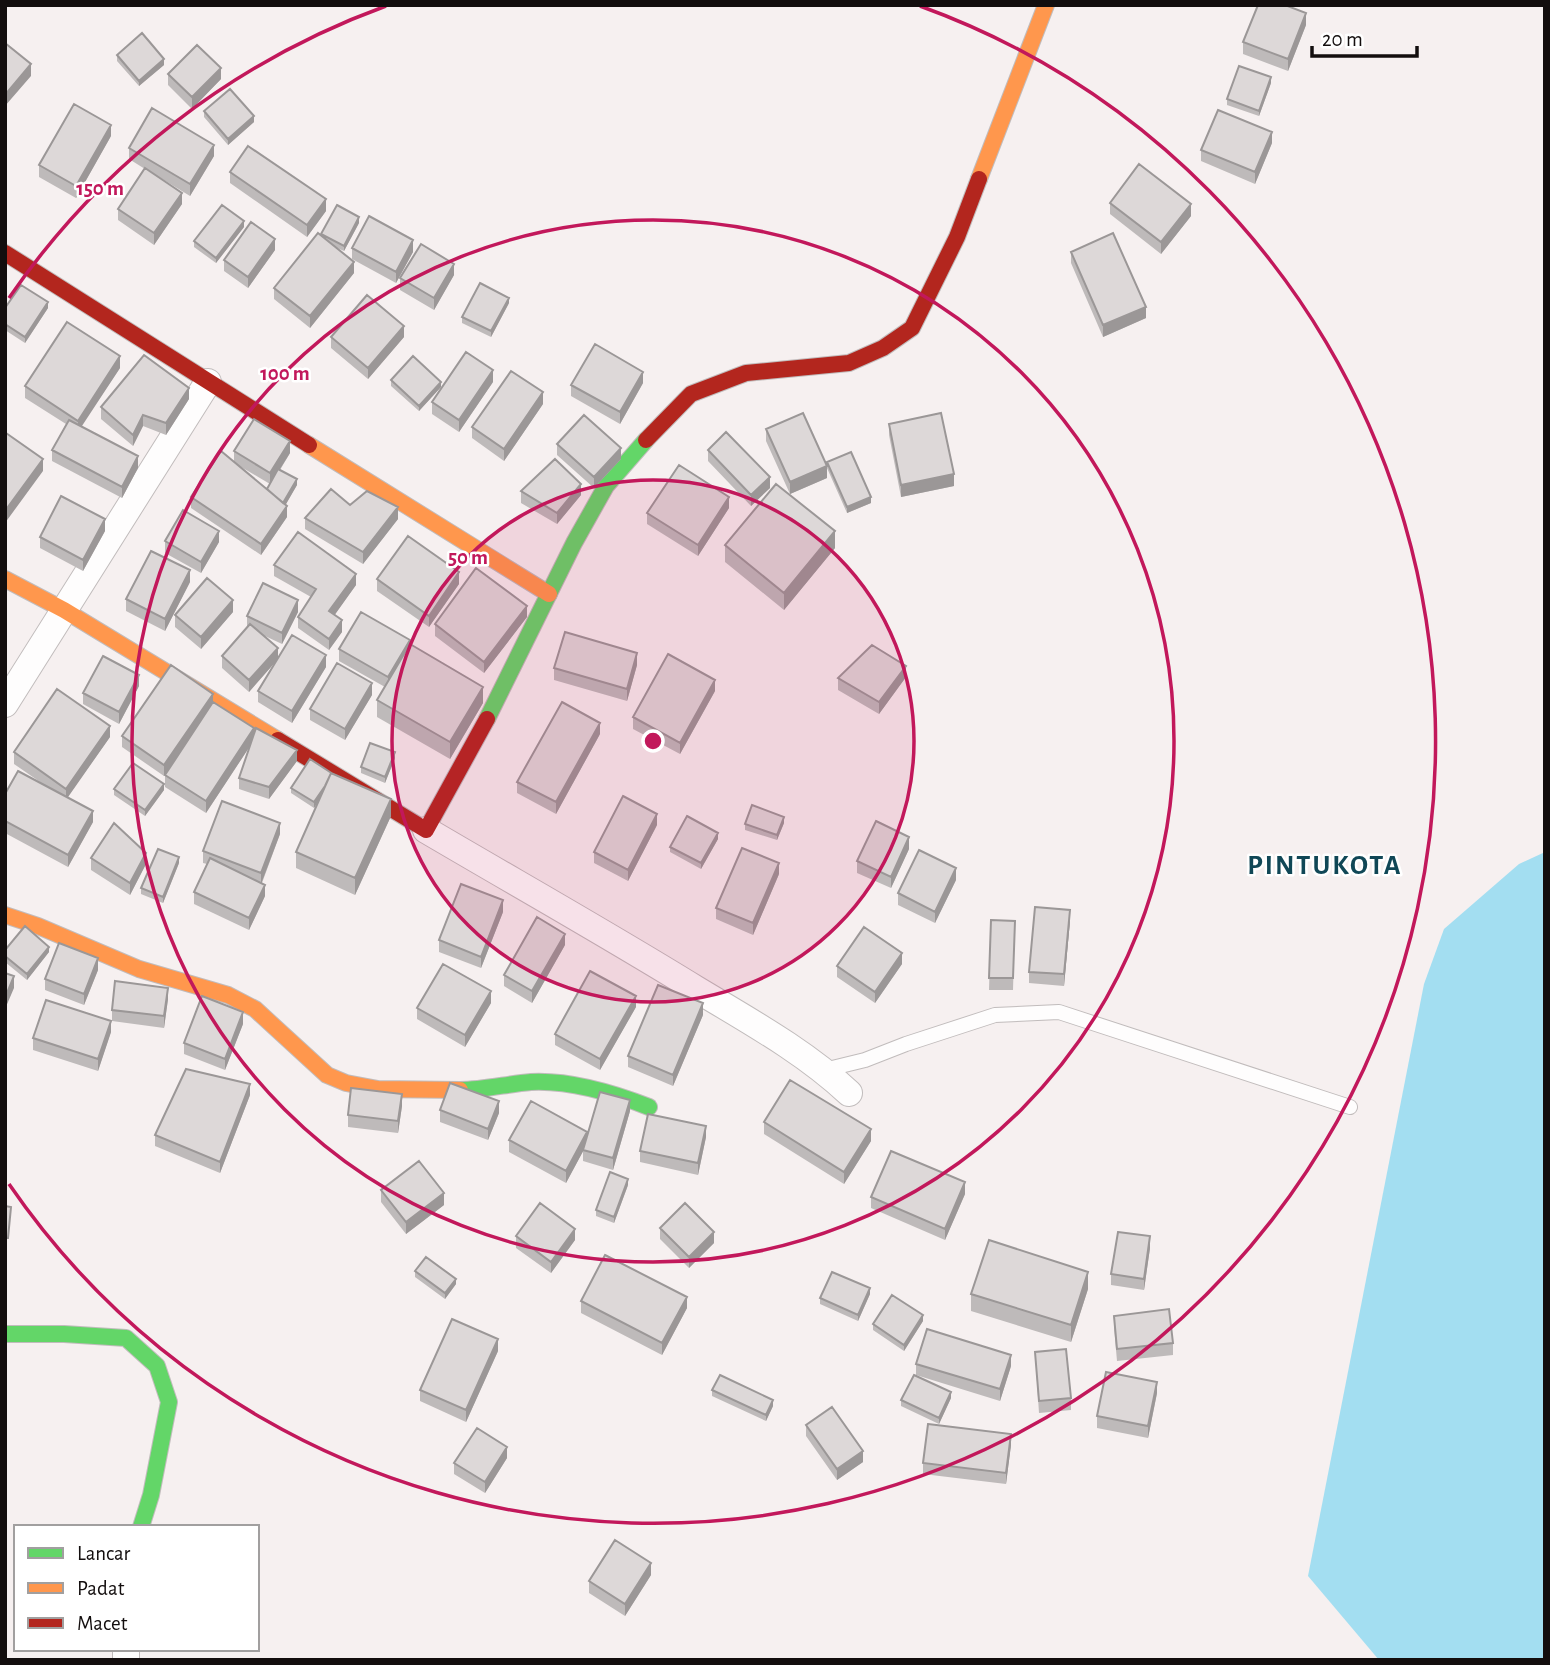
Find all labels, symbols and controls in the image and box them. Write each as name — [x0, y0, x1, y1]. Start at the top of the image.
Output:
scale bar — [1312, 14, 1417, 58]
text: 20 m — [1322, 29, 1363, 50]
text: 150 m — [76, 178, 124, 199]
text: 100 m — [260, 363, 310, 384]
text: 50 m — [448, 547, 488, 568]
centre of rings — [641, 729, 665, 753]
district label: PINTUKOTA — [1247, 852, 1403, 880]
legend — [14, 1525, 259, 1651]
text: Lancar — [77, 1543, 130, 1564]
text: Padat — [77, 1578, 125, 1599]
text: Macet — [77, 1613, 128, 1634]

